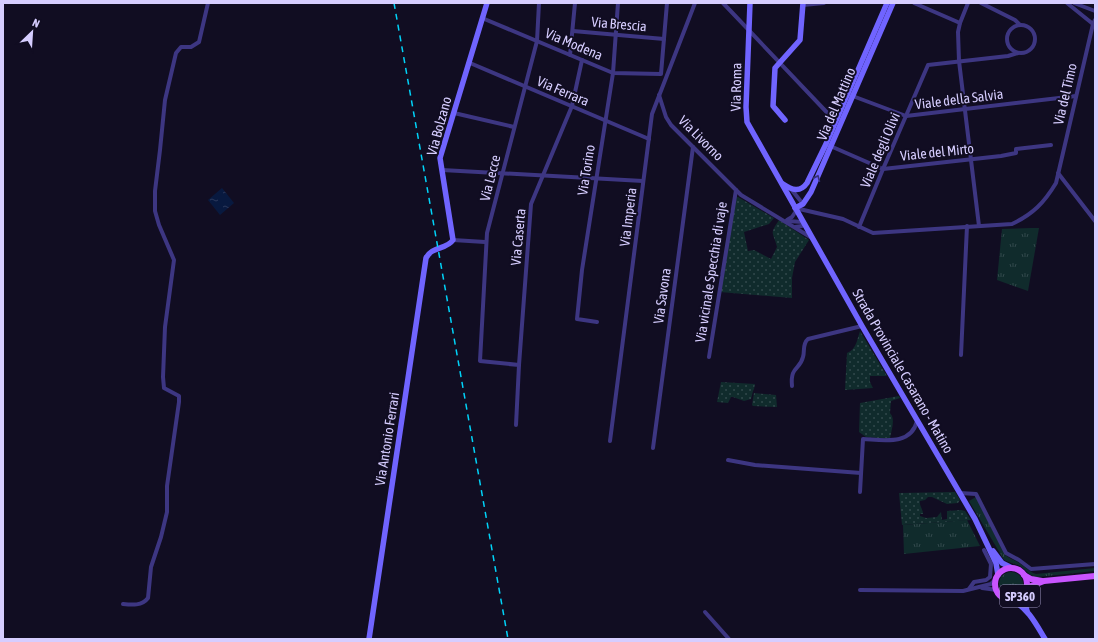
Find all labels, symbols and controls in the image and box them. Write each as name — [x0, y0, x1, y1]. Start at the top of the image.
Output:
north arrow — [12, 12, 52, 52]
street label: Via Brescia — [591, 14, 647, 34]
text: N — [31, 16, 42, 30]
street label: Via Modena — [543, 25, 605, 63]
street label: Via del Timo — [1050, 62, 1080, 126]
street label: Via Roma — [728, 63, 744, 111]
street label: Via del Mattino — [813, 65, 859, 143]
street label: Via Ferrara — [535, 73, 591, 109]
street label: Viale della Salvia — [914, 86, 1004, 112]
street label: Via Bolzano — [423, 95, 455, 157]
street label: Viale degli Olivi — [857, 110, 903, 190]
street label: Via Livorno — [675, 112, 727, 164]
street label: Viale del Mirto — [899, 140, 975, 164]
street label: Via Torino — [574, 144, 598, 196]
street label: Via Lecce — [477, 153, 503, 203]
one-way arrow — [812, 175, 820, 182]
street label: Via Imperia — [616, 187, 640, 247]
street label: Via vicinale Specchia di vaje — [692, 201, 730, 343]
street label: Via Caserta — [508, 208, 528, 266]
street label: Via Savona — [650, 267, 674, 325]
street label: Strada Provinciale Casarano - Matino — [849, 286, 957, 456]
street label: Via Antonio Ferrari — [372, 391, 402, 487]
road number: SP360 — [1000, 585, 1040, 607]

